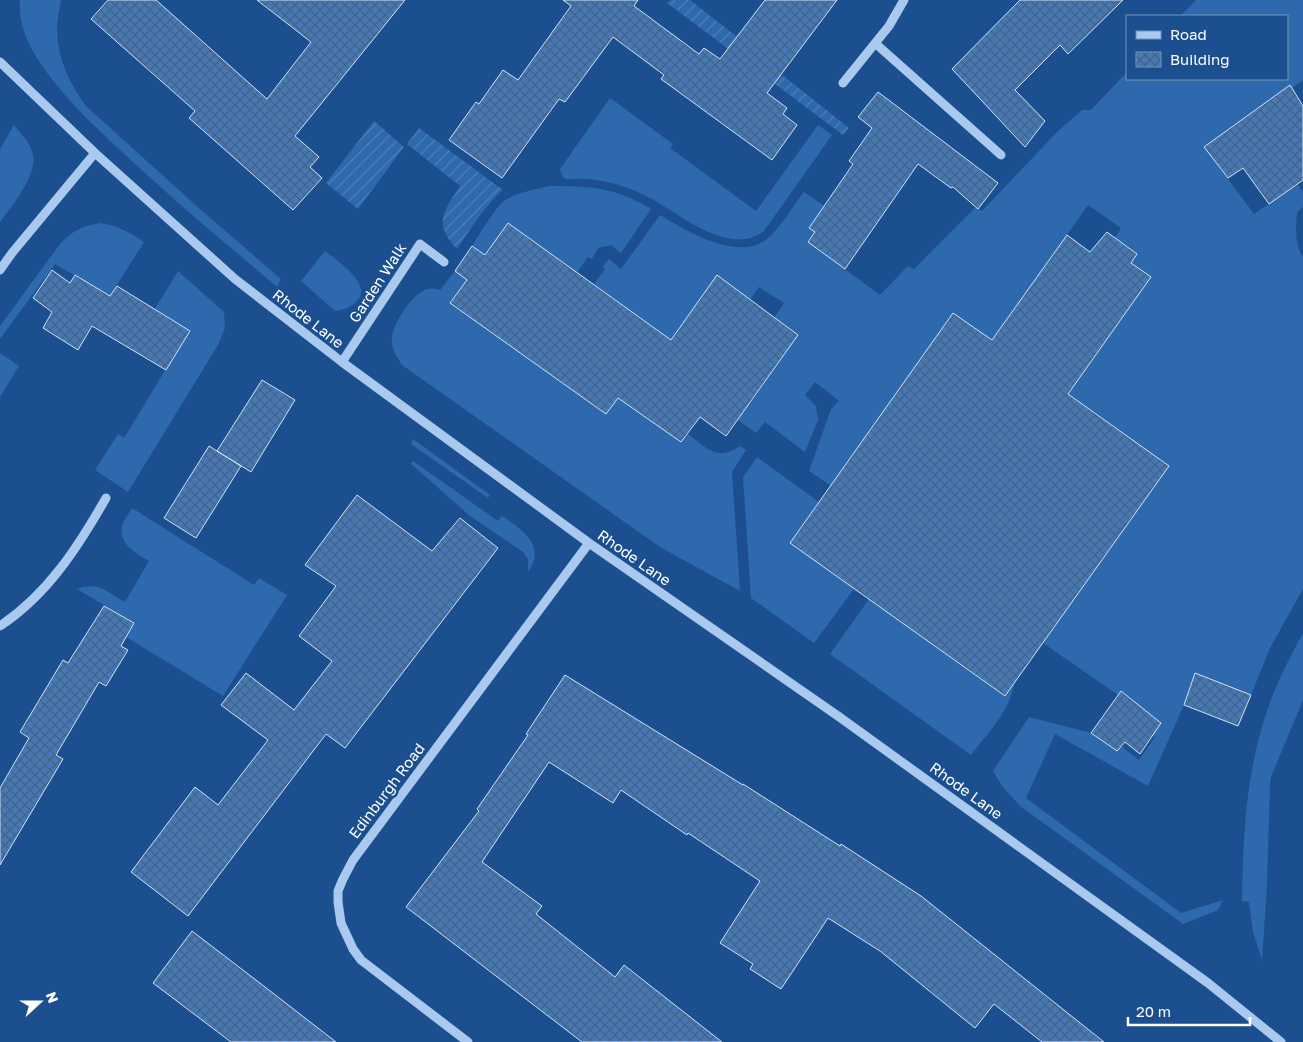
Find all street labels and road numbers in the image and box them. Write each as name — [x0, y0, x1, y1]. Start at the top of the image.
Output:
street label: Garden Walk — [345, 239, 410, 326]
street label: Rhode Lane — [270, 285, 348, 352]
street label: Rhode Lane — [595, 525, 675, 589]
street label: Edinburgh Road — [345, 739, 428, 842]
street label: Rhode Lane — [927, 758, 1007, 823]

